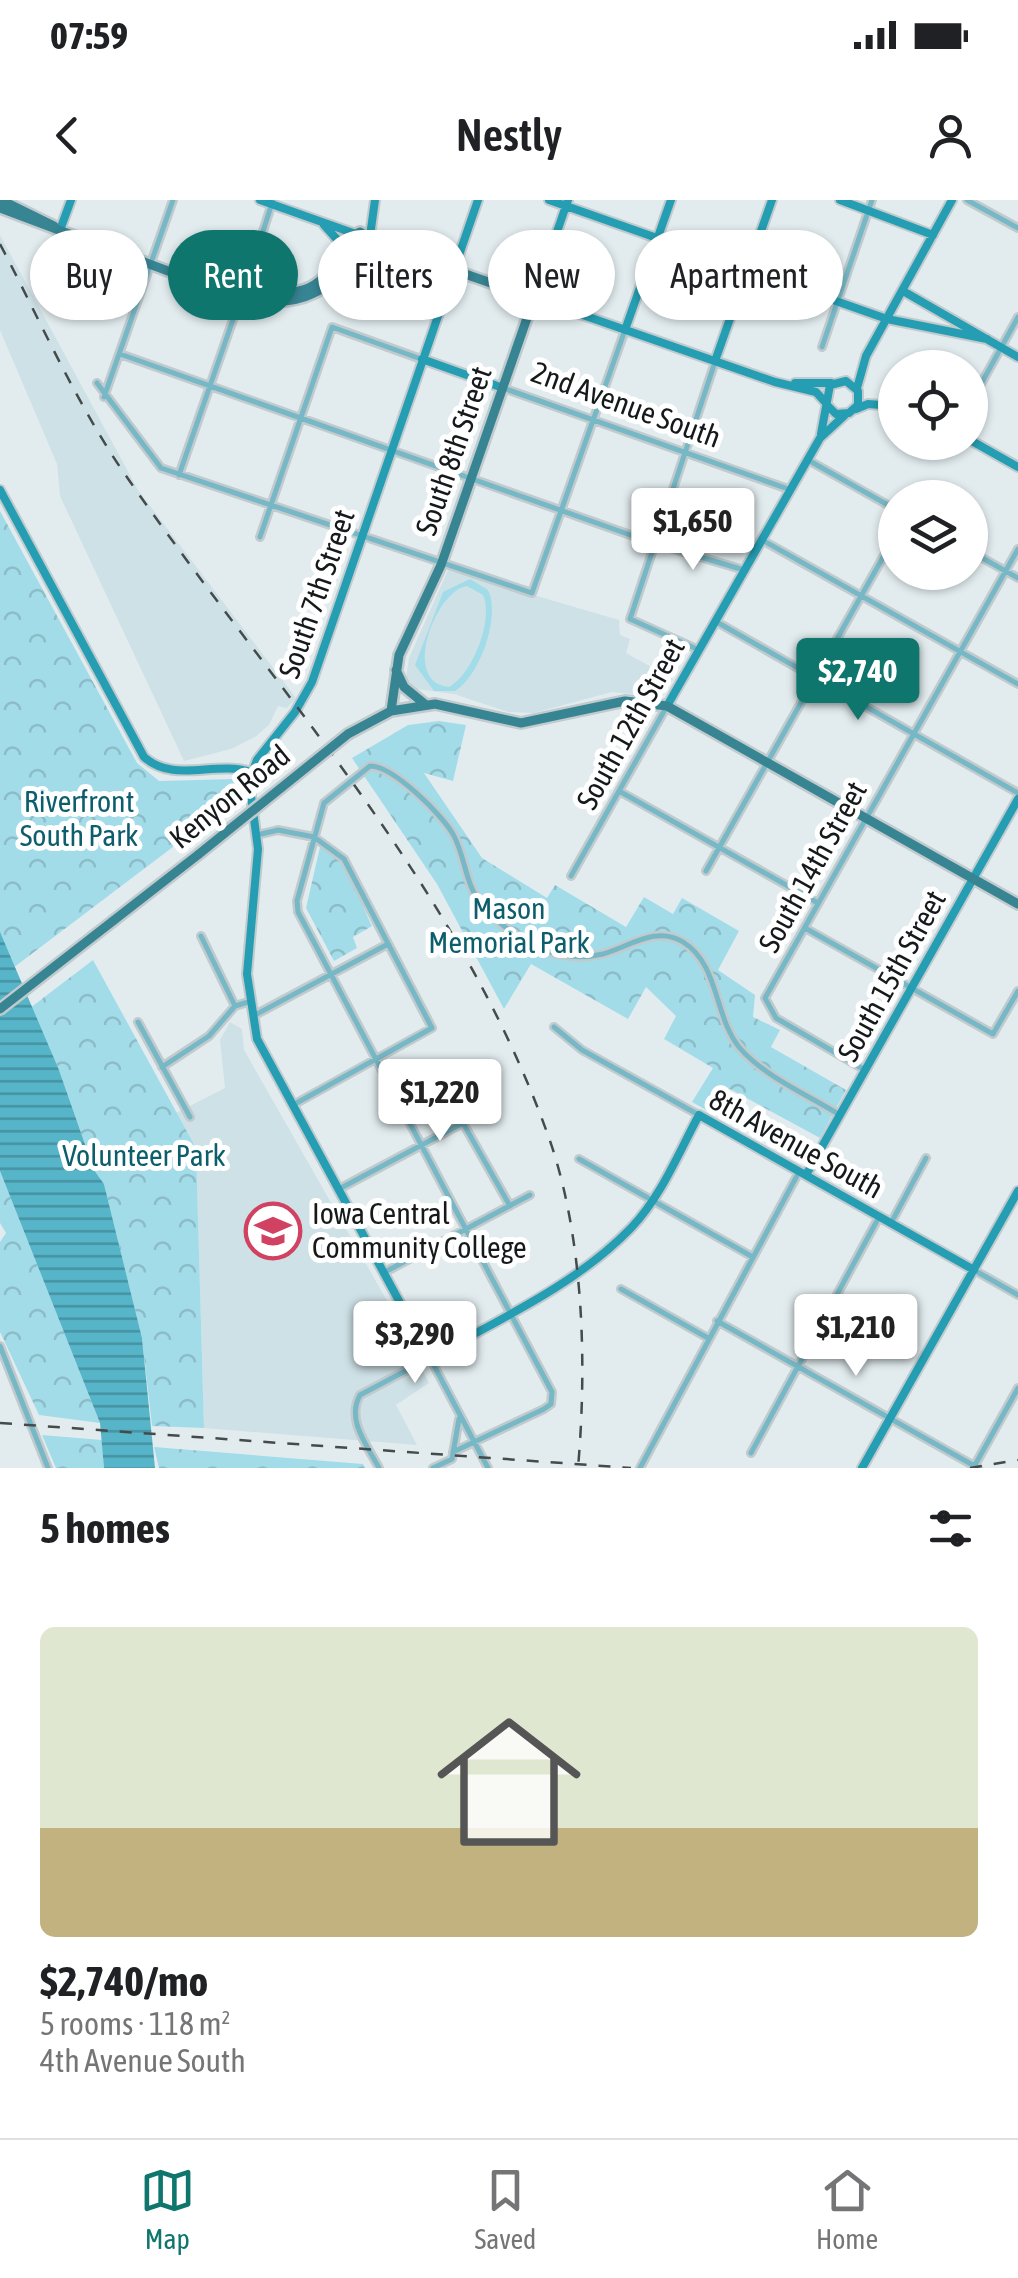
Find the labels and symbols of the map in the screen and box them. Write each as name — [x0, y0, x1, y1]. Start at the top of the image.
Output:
street label: 2nd Avenue South — [527, 354, 725, 454]
street label: South 8th Street — [408, 362, 498, 539]
pin: $1,650 — [612, 488, 774, 573]
street label: South 7th Street — [271, 505, 361, 682]
street label: South 12th Street — [569, 632, 691, 815]
pin: $2,740 — [777, 638, 939, 723]
street label: Kenyon Road — [163, 738, 296, 855]
street label: South 14th Street — [751, 775, 873, 958]
park label: Riverfront South Park — [20, 784, 138, 852]
street label: South 15th Street — [830, 884, 952, 1067]
park label: Mason Memorial Park — [428, 891, 590, 959]
pin: $1,220 — [359, 1059, 521, 1144]
street label: 8th Avenue South — [704, 1081, 889, 1205]
park label: Volunteer Park — [62, 1138, 226, 1172]
place label: Iowa Central Community College — [312, 1196, 527, 1264]
school or university icon: Iowa Central Community College — [243, 1201, 303, 1261]
pin: $1,210 — [775, 1294, 937, 1379]
pin: $3,290 — [334, 1301, 496, 1386]

